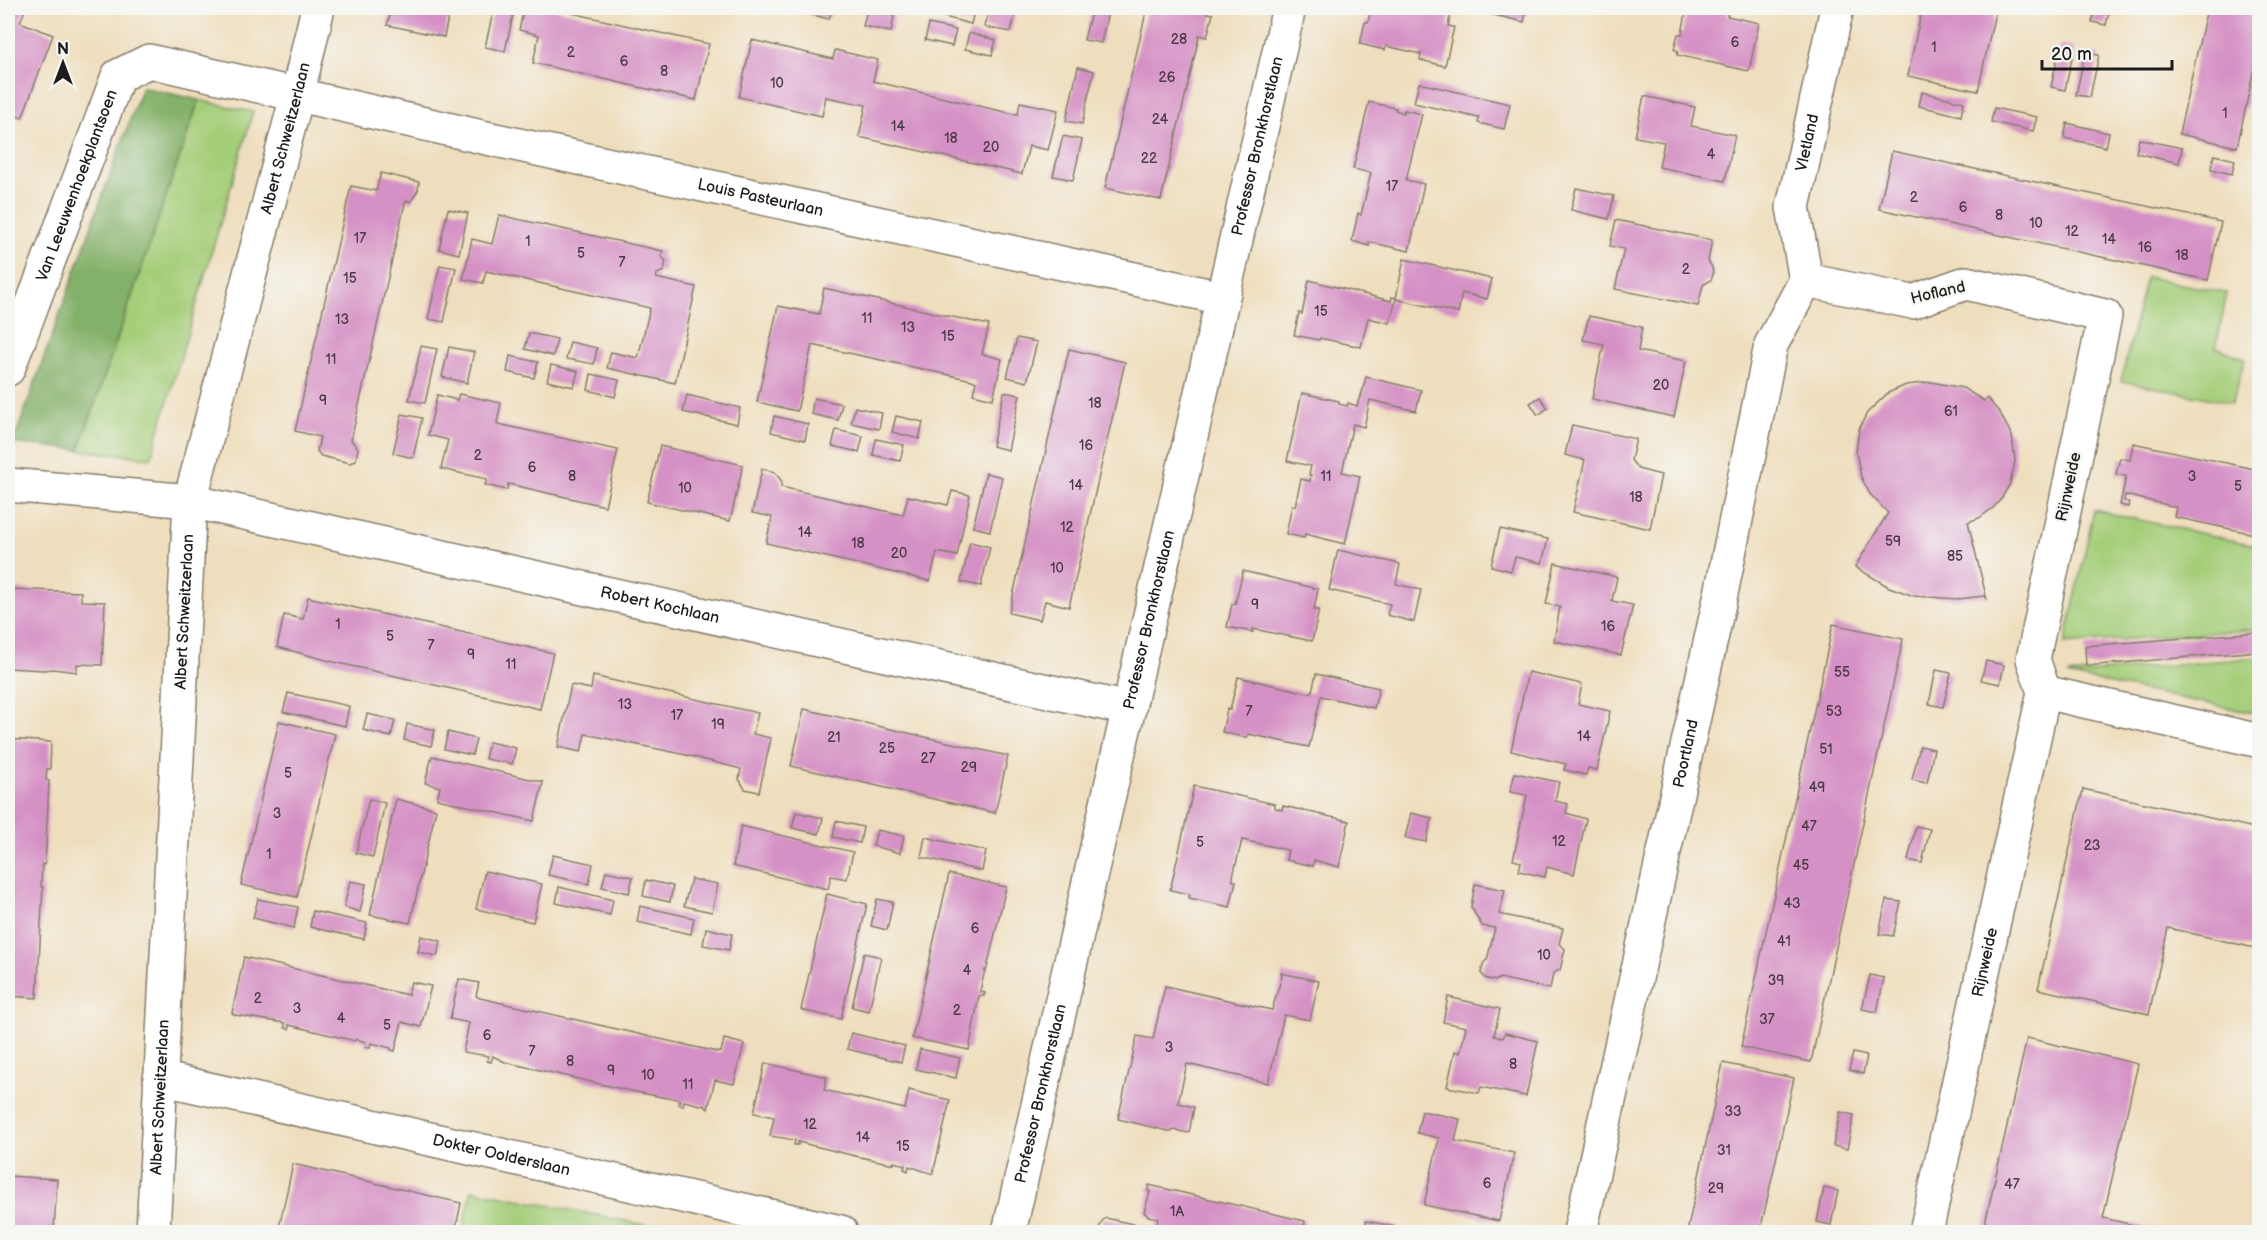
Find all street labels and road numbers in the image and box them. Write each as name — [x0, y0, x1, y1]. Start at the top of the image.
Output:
street label: Professor Bronkhorstlaan — [1228, 55, 1287, 237]
street label: Albert Schweitzerlaan — [257, 61, 314, 216]
street label: Van Leeuwenhoekplantsoen — [32, 87, 122, 284]
street label: Vletland — [1792, 112, 1823, 173]
street label: Louis Pasteurlaan — [696, 175, 825, 221]
street label: Hofland — [1909, 277, 1967, 309]
street label: Rijnweide — [2052, 450, 2086, 523]
street label: Professor Bronkhorstlaan — [1119, 528, 1179, 711]
street label: Albert Schweitzerlaan — [171, 534, 198, 690]
street label: Robert Kochlaan — [599, 583, 721, 627]
street label: Poortland — [1669, 718, 1702, 789]
street label: Rijnweide — [1968, 925, 2002, 999]
street label: Professor Bronkhorstlaan — [1011, 1002, 1070, 1185]
street label: Albert Schweitzerlaan — [146, 1019, 173, 1175]
street label: Dokter Oolderslaan — [431, 1130, 572, 1180]

